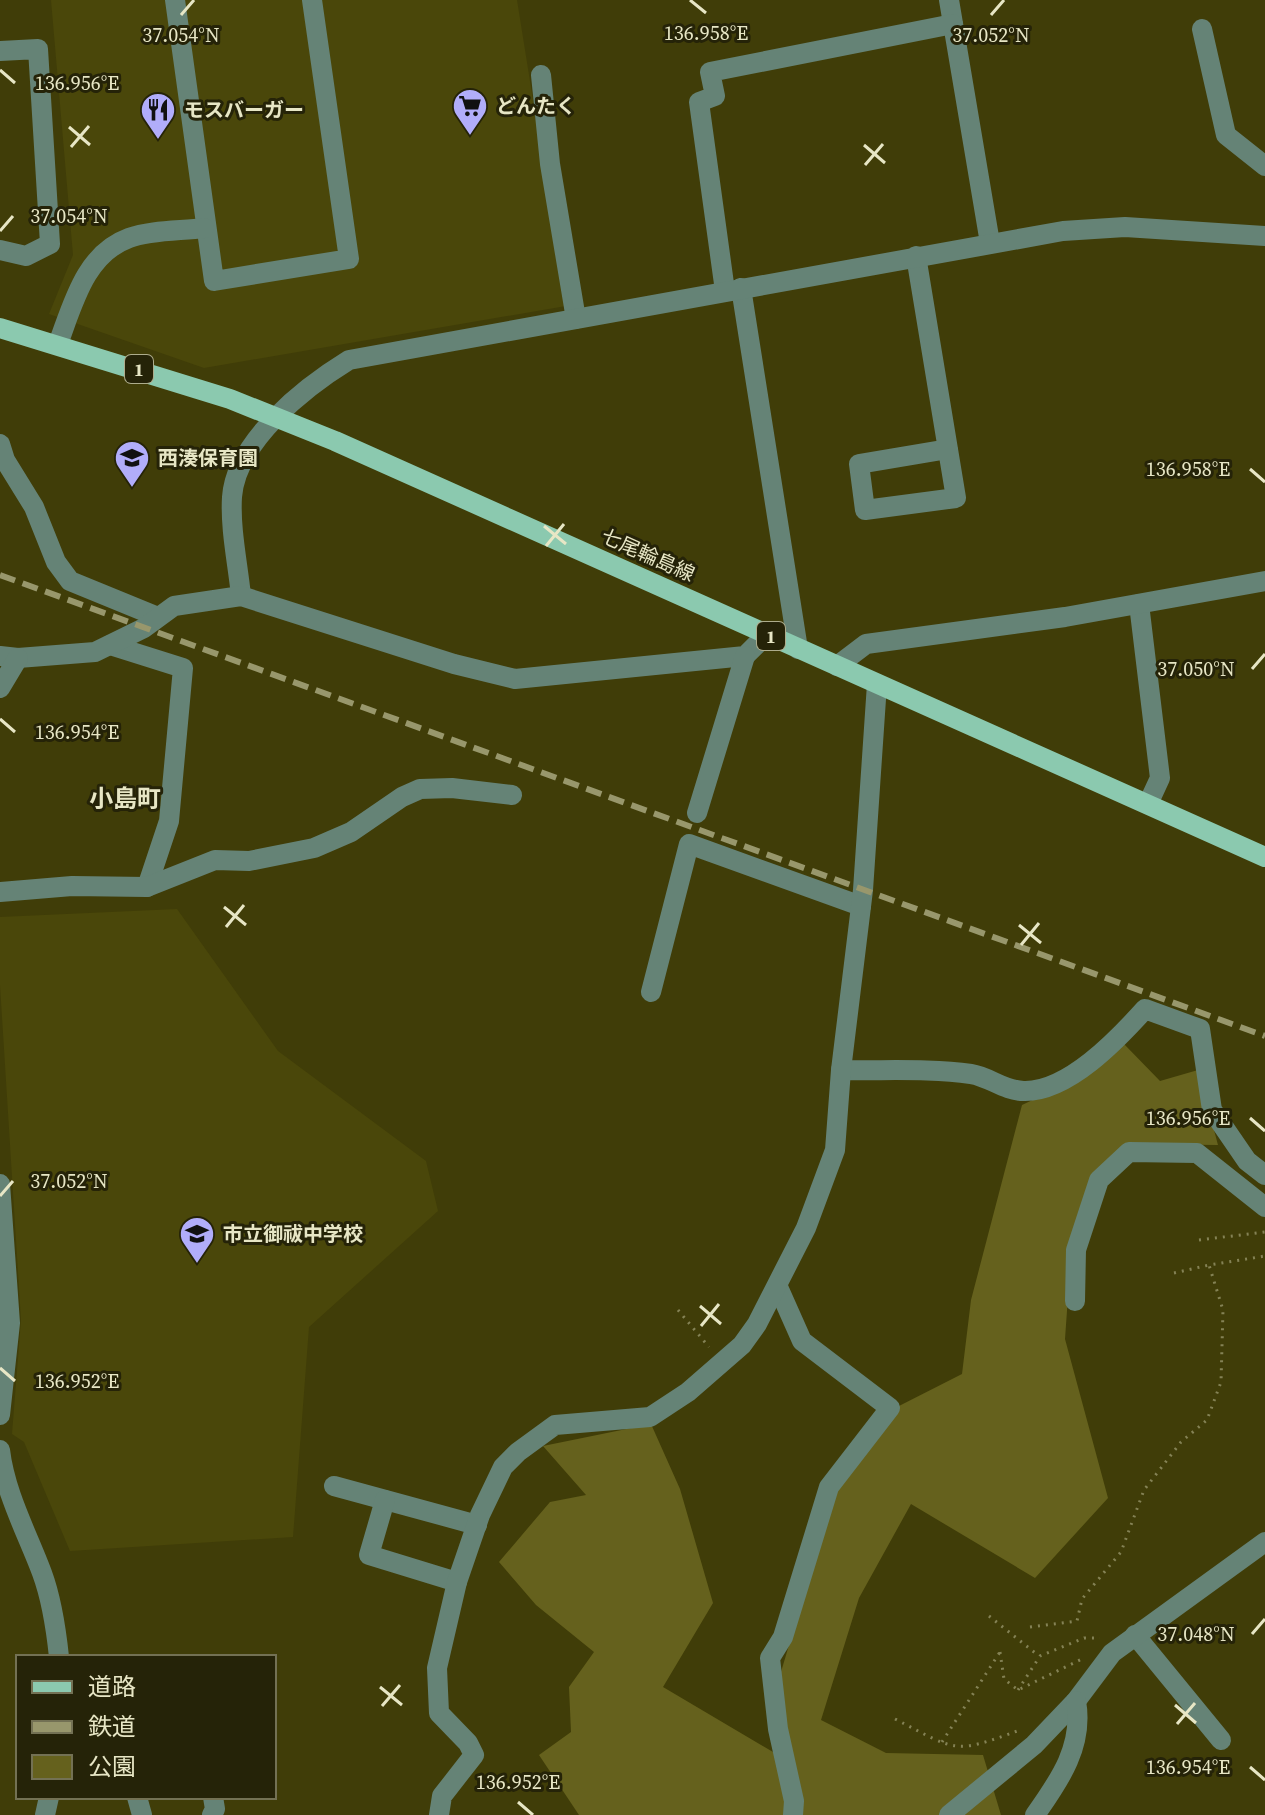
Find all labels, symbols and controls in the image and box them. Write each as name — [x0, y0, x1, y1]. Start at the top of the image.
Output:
text: 136.958°E — [664, 19, 748, 47]
text: 37.054°N — [142, 21, 220, 49]
text: 37.052°N — [952, 21, 1030, 49]
text: 136.956°E — [35, 69, 119, 97]
supermarket icon: どんたく — [451, 87, 489, 137]
restaurant icon: モスバーガー — [139, 91, 177, 141]
place label: どんたく — [496, 92, 576, 120]
place label: モスバーガー — [184, 96, 304, 124]
text: 37.054°N — [30, 202, 108, 230]
road number: 1 — [125, 355, 153, 383]
school or university icon: 西湊保育園 — [113, 439, 151, 489]
place label: 西湊保育園 — [158, 444, 258, 472]
text: 136.958°E — [1146, 455, 1230, 483]
street label: 七尾輪島線 — [597, 522, 699, 588]
road number: 1 — [757, 622, 785, 650]
text: 37.050°N — [1157, 655, 1235, 683]
text: 136.954°E — [35, 718, 119, 746]
district label: 小島町 — [89, 782, 161, 815]
text: 136.956°E — [1146, 1104, 1230, 1132]
text: 37.052°N — [30, 1167, 108, 1195]
school or university icon: 市立御祓中学校 — [178, 1215, 216, 1265]
place label: 市立御祓中学校 — [223, 1220, 363, 1248]
text: 136.952°E — [35, 1367, 119, 1395]
text: 37.048°N — [1157, 1620, 1235, 1648]
legend — [16, 1655, 276, 1799]
text: 道路 — [88, 1670, 136, 1703]
text: 鉄道 — [88, 1710, 136, 1743]
text: 公園 — [88, 1750, 136, 1783]
text: 136.954°E — [1146, 1753, 1230, 1781]
text: 136.952°E — [476, 1768, 560, 1796]

